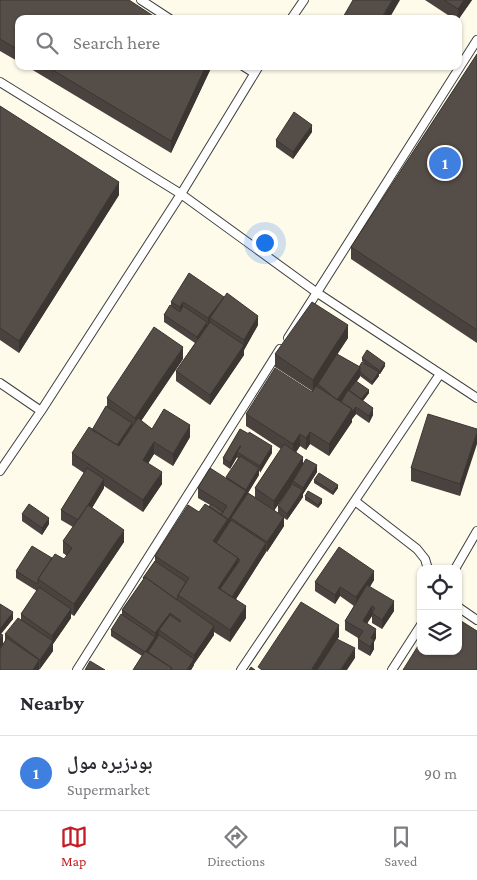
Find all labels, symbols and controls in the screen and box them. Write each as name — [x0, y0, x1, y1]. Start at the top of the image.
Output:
search box — [15, 15, 462, 70]
icon: search — [33, 29, 61, 57]
text: Search here — [73, 32, 160, 53]
pin: 1 — [429, 144, 461, 182]
your location — [252, 230, 278, 256]
map controls — [417, 565, 462, 655]
button: locate — [417, 565, 462, 610]
button: layers — [417, 610, 462, 655]
text: Nearby — [20, 691, 84, 715]
text: بودزيره مول — [67, 752, 153, 773]
text: 1 — [33, 765, 39, 782]
text: 90 m — [424, 765, 457, 782]
text: Supermarket — [67, 781, 150, 798]
tab: Map — [60, 823, 88, 869]
tab: Directions — [207, 823, 265, 869]
tab: Saved — [384, 823, 417, 869]

